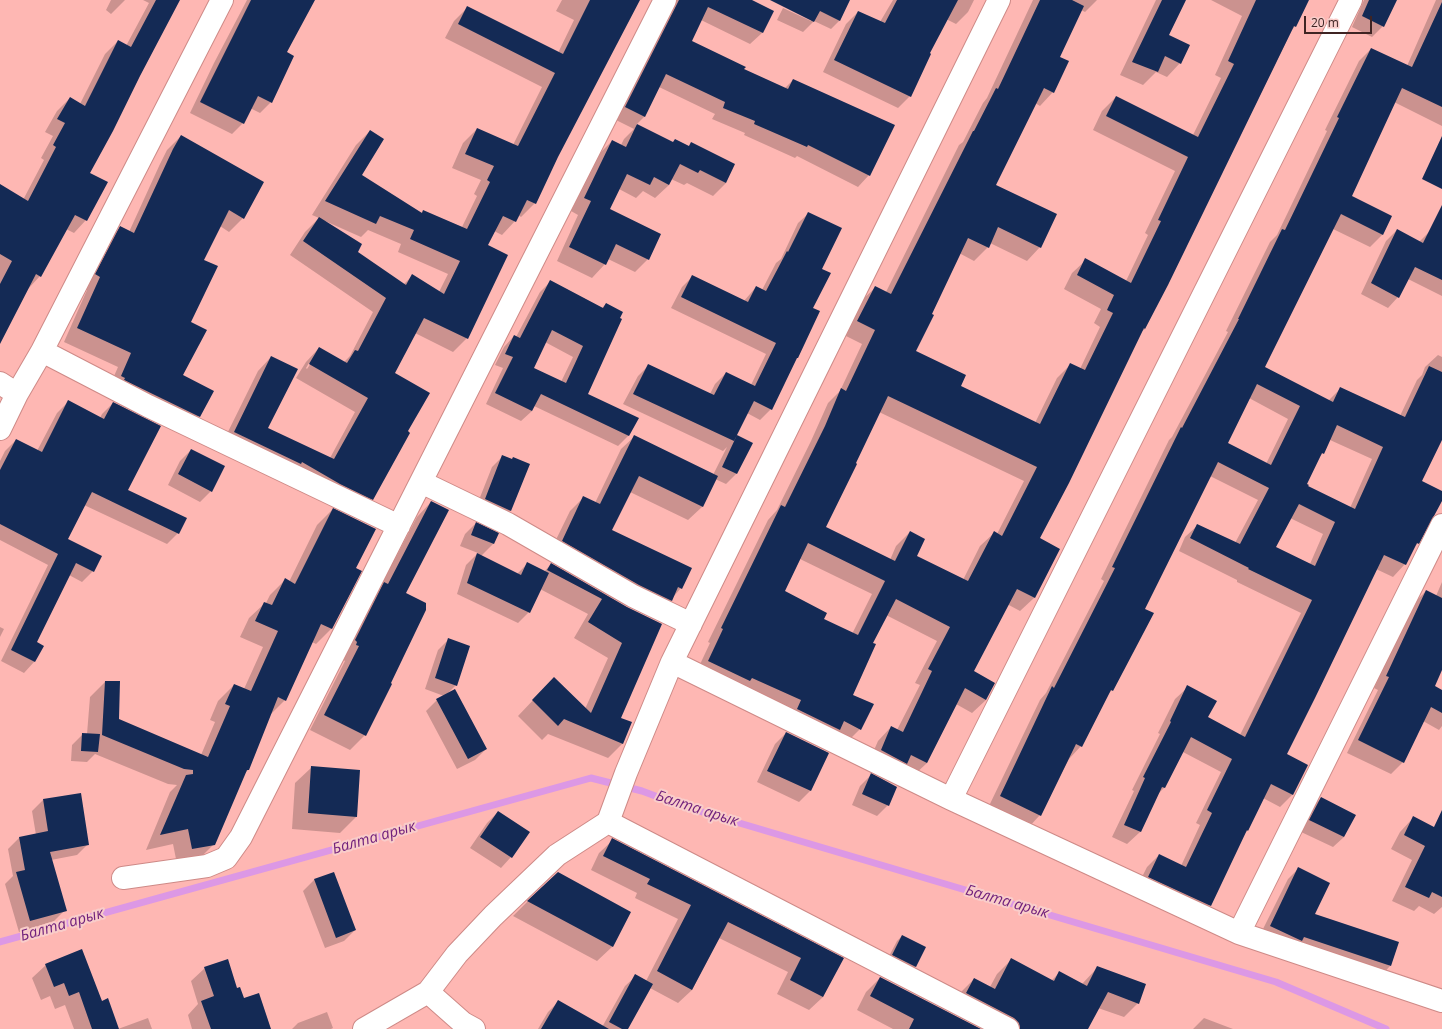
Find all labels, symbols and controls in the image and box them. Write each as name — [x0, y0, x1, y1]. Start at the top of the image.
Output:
scale bar — [1306, 8, 1374, 34]
text: 20 m — [1311, 14, 1339, 31]
water label: Балта арык — [654, 787, 740, 831]
water label: Балта арык — [330, 818, 418, 858]
water label: Балта арык — [963, 882, 1051, 922]
water label: Балта арык — [18, 905, 106, 945]

